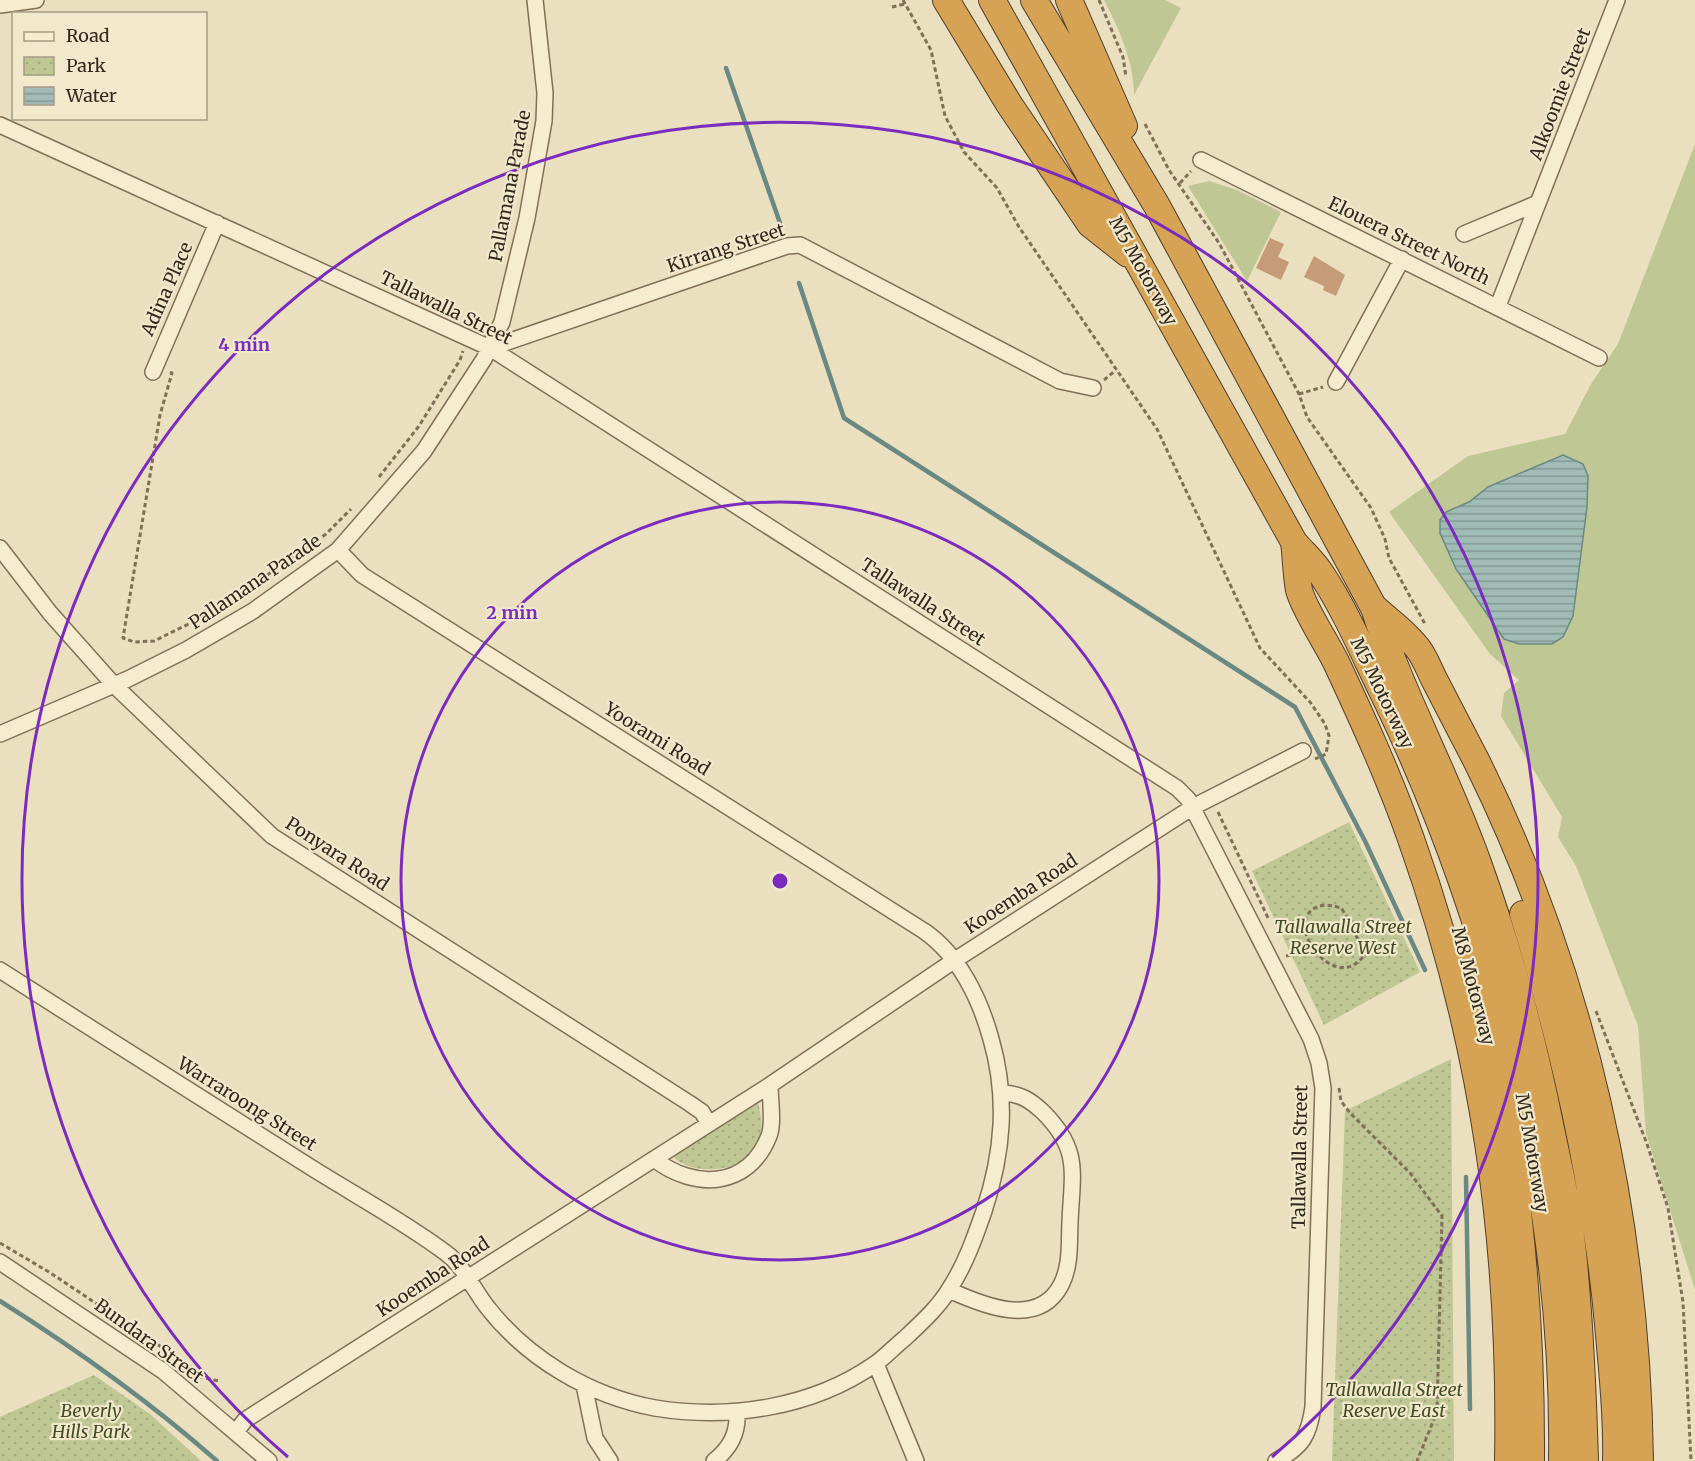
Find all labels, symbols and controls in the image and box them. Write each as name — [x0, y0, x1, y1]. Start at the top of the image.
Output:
legend — [12, 12, 207, 120]
text: Road — [66, 24, 110, 47]
street label: Alkoomie Street — [1523, 24, 1595, 164]
text: Park — [66, 54, 107, 77]
text: Water — [65, 84, 117, 107]
street label: Pallamana Parade — [484, 108, 536, 264]
street label: Elouera Street North — [1325, 191, 1494, 290]
street label: M5 Motorway — [1104, 212, 1183, 330]
street label: Kirrang Street — [664, 218, 788, 277]
street label: Adina Place — [135, 238, 197, 340]
street label: Tallawalla Street — [376, 266, 516, 349]
text: 4 min — [218, 333, 270, 356]
street label: Pallamana Parade — [184, 529, 325, 634]
street label: Tallawalla Street — [857, 553, 990, 650]
text: 2 min — [486, 601, 538, 624]
street label: M5 Motorway — [1346, 633, 1420, 753]
street label: Yoorami Road — [599, 696, 715, 780]
street label: Ponyara Road — [281, 812, 393, 896]
street label: Kooemba Road — [960, 848, 1082, 939]
centre of rings — [770, 871, 790, 891]
park label: Tallawalla Street Reserve West — [1274, 915, 1413, 959]
street label: M8 Motorway — [1447, 924, 1500, 1048]
street label: Warraroong Street — [172, 1051, 321, 1156]
street label: Tallawalla Street — [1287, 1085, 1312, 1229]
street label: M5 Motorway — [1511, 1091, 1554, 1215]
street label: Kooemba Road — [372, 1231, 494, 1322]
street label: Bundara Street — [90, 1293, 208, 1388]
park label: Tallawalla Street Reserve East — [1325, 1378, 1464, 1422]
park label: Beverly Hills Park — [51, 1399, 130, 1443]

